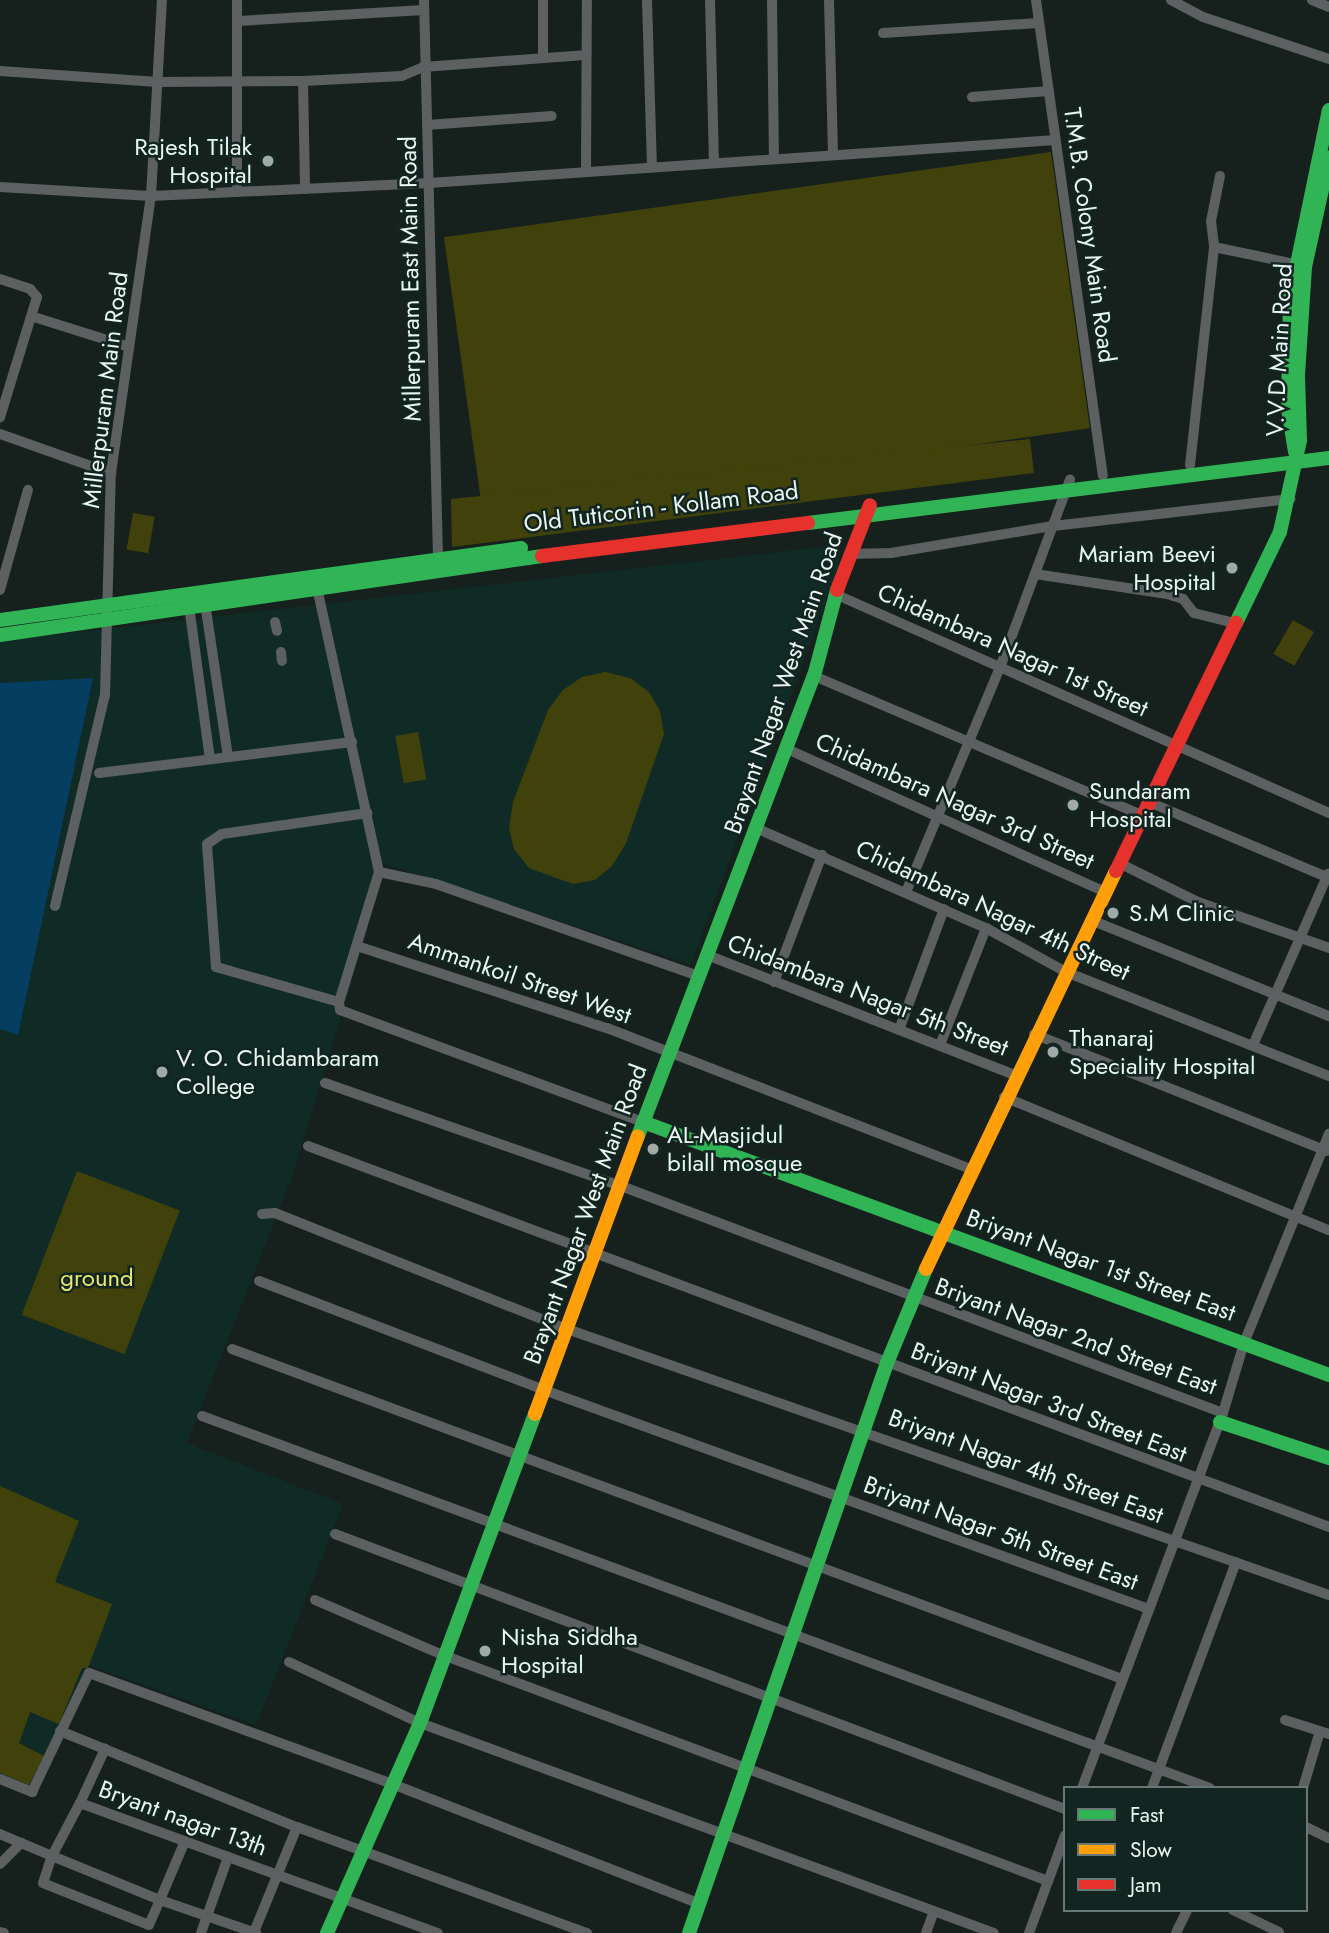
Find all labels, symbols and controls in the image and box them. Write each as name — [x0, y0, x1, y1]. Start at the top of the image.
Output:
street label: T.M.B. Colony Main Road — [1058, 106, 1122, 364]
place label: Rajesh Tilak Hospital — [134, 133, 252, 189]
street label: Millerpuram East Main Road — [393, 136, 427, 422]
marker: Rajesh Tilak Hospital — [258, 151, 278, 171]
street label: V.V.D Main Road — [1260, 263, 1298, 437]
street label: Millerpuram Main Road — [76, 270, 134, 510]
street label: Old Tuticorin - Kollam Road — [522, 476, 800, 538]
street label: Brayant Nagar West Main Road — [718, 528, 848, 838]
place label: Mariam Beevi Hospital — [1079, 540, 1216, 596]
marker: Mariam Beevi Hospital — [1222, 558, 1242, 578]
street label: Chidambara Nagar 1st Street — [873, 577, 1153, 723]
street label: Chidambara Nagar 3rd Street — [811, 726, 1099, 876]
place label: Sundaram Hospital — [1089, 777, 1191, 833]
marker: Sundaram Hospital — [1063, 795, 1083, 815]
street label: Chidambara Nagar 4th Street — [851, 834, 1135, 986]
place label: S.M Clinic — [1129, 899, 1235, 927]
marker: S.M Clinic — [1103, 903, 1123, 923]
street label: Ammankoil Street West — [405, 926, 635, 1030]
street label: Chidambara Nagar 5th Street — [723, 928, 1013, 1062]
place label: Thanaraj Speciality Hospital — [1069, 1024, 1255, 1080]
marker: Thanaraj Speciality Hospital — [1043, 1042, 1063, 1062]
place label: V. O. Chidambaram College — [176, 1044, 379, 1100]
street label: Brayant Nagar West Main Road — [517, 1060, 653, 1368]
marker: V. O. Chidambaram College — [154, 1064, 170, 1080]
place label: AL-Masjidul bilall mosque — [667, 1121, 802, 1177]
marker: AL-Masjidul bilall mosque — [645, 1141, 661, 1157]
street label: Briyant Nagar 1st Street East — [962, 1203, 1240, 1327]
park label: ground — [60, 1264, 134, 1292]
street label: Briyant Nagar 2nd Street East — [931, 1271, 1221, 1401]
street label: Briyant Nagar 3rd Street East — [907, 1336, 1191, 1468]
street label: Briyant Nagar 4th Street East — [885, 1403, 1167, 1529]
street label: Briyant Nagar 5th Street East — [860, 1470, 1142, 1596]
place label: Nisha Siddha Hospital — [501, 1623, 638, 1679]
marker: Nisha Siddha Hospital — [475, 1641, 495, 1661]
street label: Bryant nagar 13th — [95, 1774, 271, 1862]
legend — [1063, 1786, 1308, 1912]
text: Fast — [1130, 1800, 1163, 1830]
text: Slow — [1130, 1835, 1172, 1865]
text: Jam — [1130, 1870, 1162, 1900]

